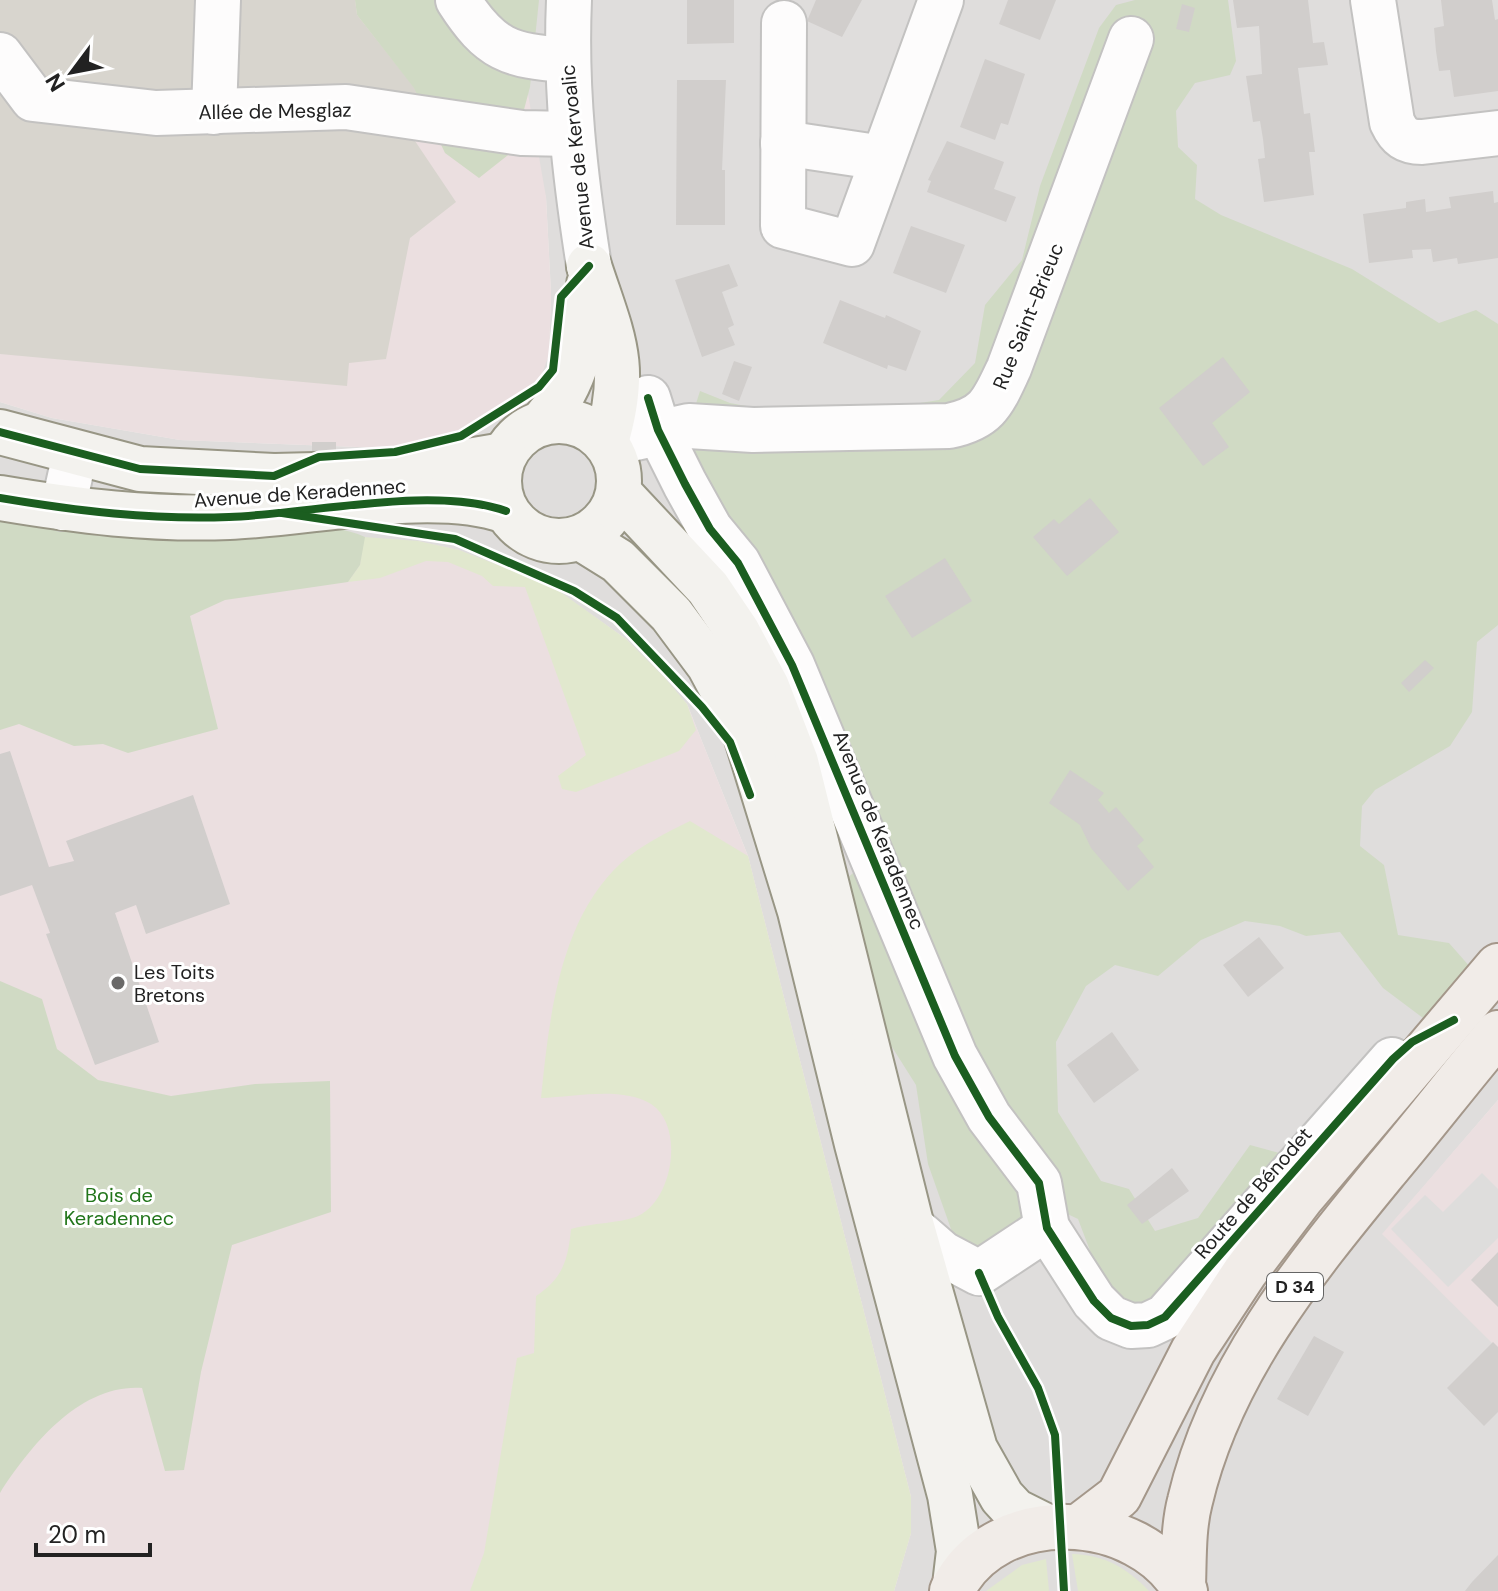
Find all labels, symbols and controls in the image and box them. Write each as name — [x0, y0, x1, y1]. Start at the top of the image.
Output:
north arrow — [32, 32, 112, 112]
street label: Avenue de Kervoalic — [554, 63, 600, 251]
text: N — [39, 68, 72, 97]
street label: Allée de Mesglaz — [198, 97, 352, 125]
street label: Rue Saint-Brieuc — [987, 239, 1069, 393]
street label: Avenue de Keradennec — [193, 473, 407, 513]
street label: Avenue de Keradennec — [827, 726, 931, 934]
place label: Les Toits Bretons — [134, 959, 215, 1008]
marker: Les Toits Bretons — [109, 974, 127, 992]
street label: Route de Bénodet — [1189, 1122, 1317, 1264]
park label: Bois de Keradennec — [64, 1182, 174, 1231]
road number: D 34 — [1267, 1273, 1323, 1301]
scale bar — [36, 1507, 150, 1557]
text: 20 m — [48, 1519, 106, 1550]

